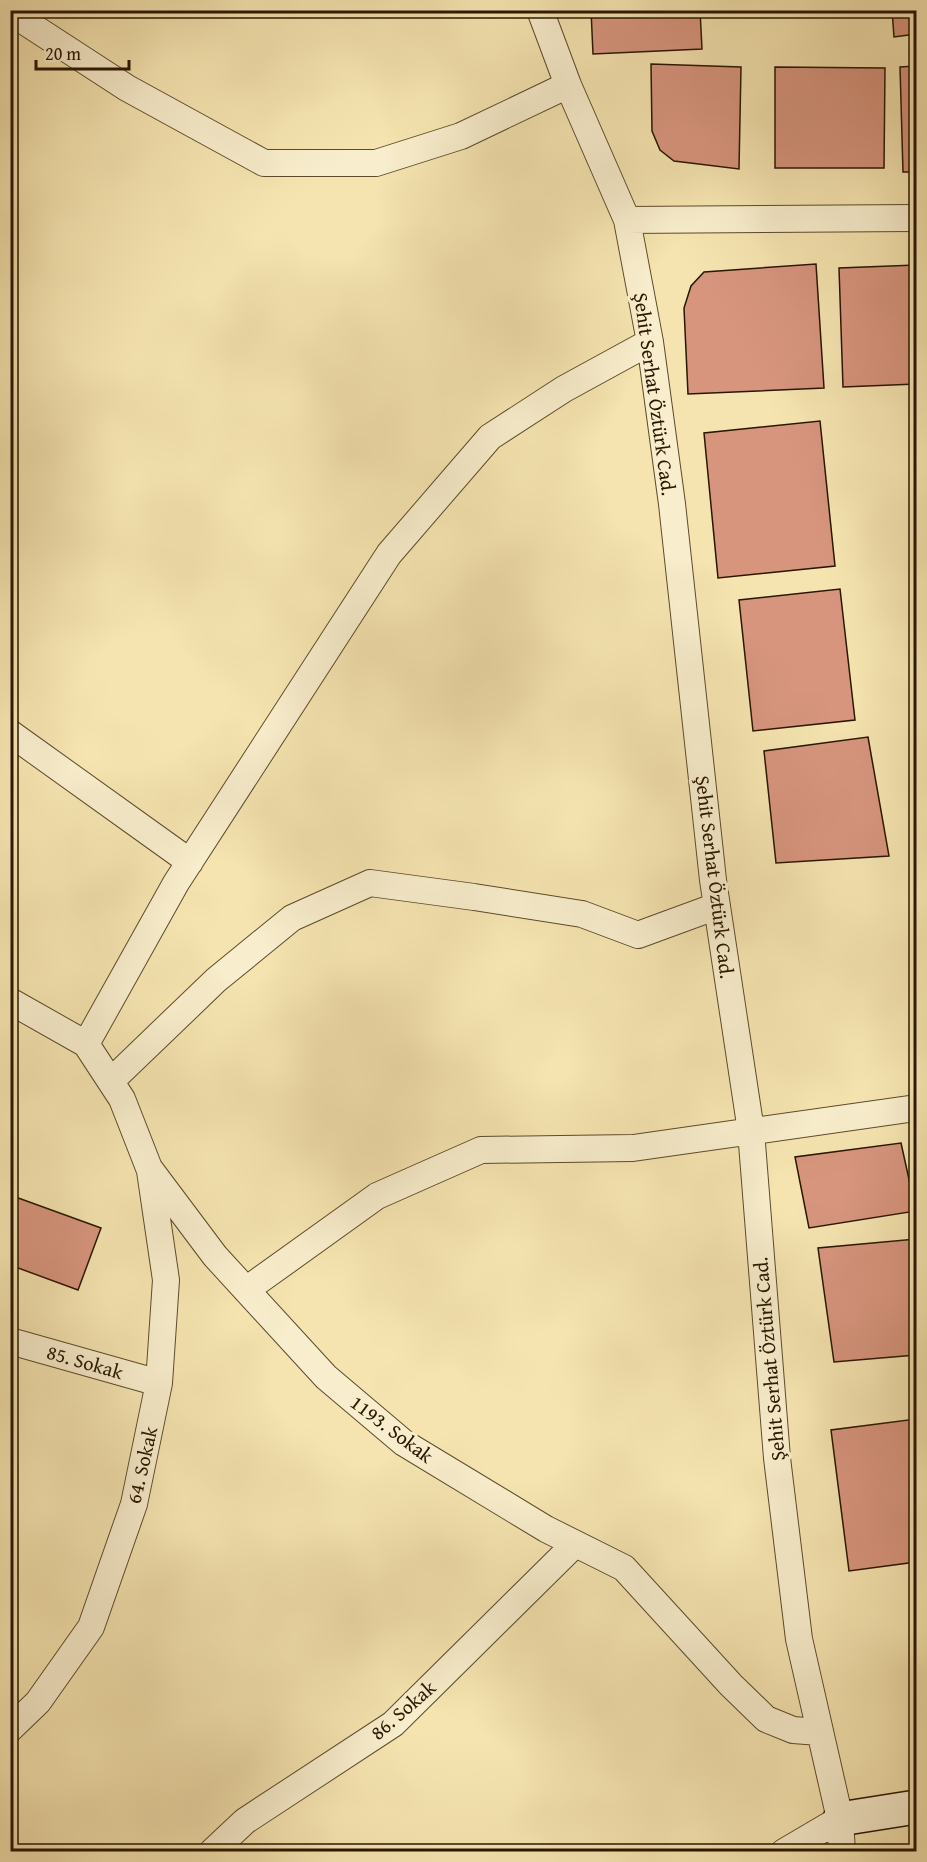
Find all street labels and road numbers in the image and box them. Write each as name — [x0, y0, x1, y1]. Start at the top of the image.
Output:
street label: Şehit Serhat Öztürk Cad. — [627, 291, 684, 497]
street label: Şehit Serhat Öztürk Cad. — [689, 774, 742, 980]
street label: Şehit Serhat Öztürk Cad. — [745, 1256, 792, 1462]
street label: 85. Sokak — [44, 1337, 128, 1386]
street label: 1193. Sokak — [345, 1388, 441, 1470]
street label: 64. Sokak — [119, 1423, 165, 1506]
street label: 86. Sokak — [364, 1672, 442, 1746]

